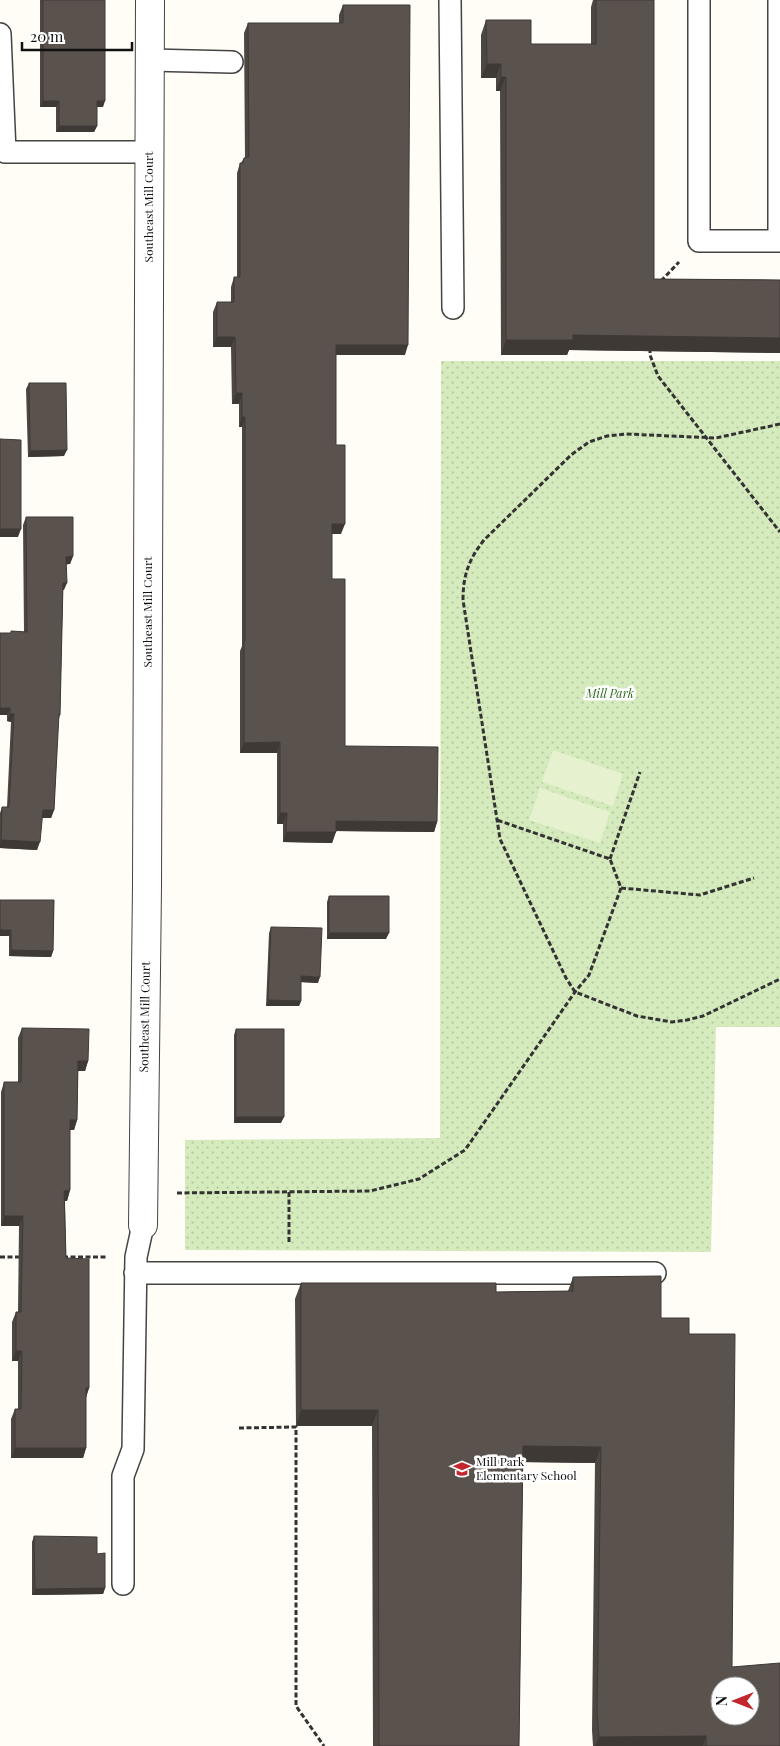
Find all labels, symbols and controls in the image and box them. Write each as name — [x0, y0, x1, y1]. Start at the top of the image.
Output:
scale bar — [22, 20, 132, 52]
text: 20 m — [30, 26, 64, 46]
street label: Southeast Mill Court — [140, 151, 156, 263]
street label: Southeast Mill Court — [139, 556, 155, 668]
park label: Mill Park — [585, 685, 634, 701]
street label: Southeast Mill Court — [135, 961, 153, 1073]
place label: Mill Park Elementary School — [476, 1453, 577, 1483]
school or university icon: Mill Park Elementary School — [452, 1459, 472, 1479]
north arrow — [710, 1676, 760, 1726]
text: N — [712, 1696, 731, 1706]

